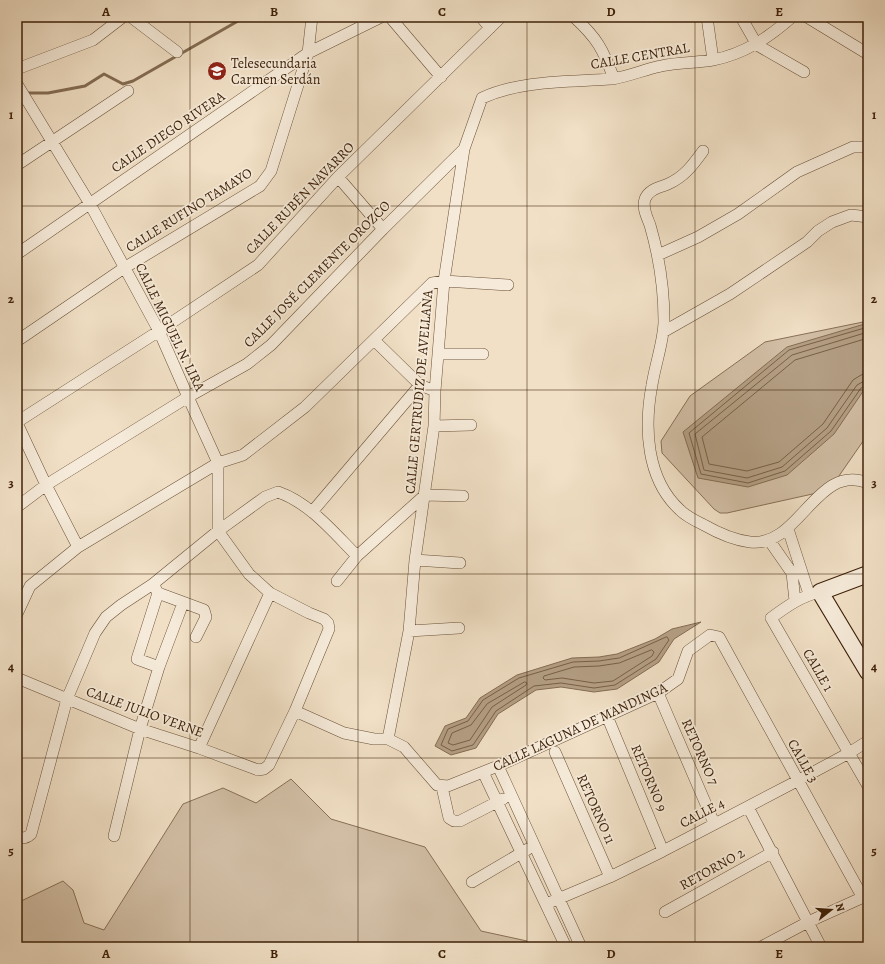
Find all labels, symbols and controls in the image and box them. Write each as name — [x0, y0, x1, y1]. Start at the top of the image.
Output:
text: A — [101, 3, 111, 20]
text: B — [270, 3, 278, 20]
text: C — [438, 3, 446, 20]
text: D — [606, 3, 616, 20]
text: E — [775, 3, 783, 20]
street label: CALLE CENTRAL — [589, 38, 692, 74]
place label: Telesecundaria Carmen Serdán — [231, 54, 321, 89]
school or university icon: Telesecundaria Carmen Serdán — [206, 60, 228, 82]
street label: CALLE DIEGO RIVERA — [107, 86, 229, 177]
text: 1 — [9, 106, 14, 123]
text: 1 — [872, 106, 877, 123]
street label: CALLE RUBÉN NAVARRO — [241, 138, 359, 258]
street label: CALLE RUFINO TAMAYO — [122, 163, 256, 257]
street label: CALLE JOSÉ CLEMENTE OROZCO — [239, 196, 395, 352]
street label: CALLE MIGUEL N. LIRA — [131, 260, 210, 395]
street label: CALLE GERTRUDIZ DE AVELLANA — [401, 288, 437, 495]
text: 2 — [8, 290, 15, 307]
text: 2 — [871, 290, 878, 307]
text: 3 — [8, 474, 14, 491]
text: 3 — [871, 474, 877, 491]
street label: CALLE 1 — [798, 645, 838, 695]
text: 4 — [8, 658, 14, 675]
text: 4 — [871, 658, 877, 675]
street label: CALLE LAGUNA DE MANDINGA — [490, 678, 671, 776]
street label: CALLE JULIO VERNE — [84, 682, 206, 742]
street label: RETORNO 7 — [677, 716, 723, 788]
street label: CALLE 3 — [783, 736, 823, 787]
street label: RETORNO 9 — [626, 741, 672, 815]
street label: RETORNO 11 — [572, 771, 620, 847]
street label: CALLE 4 — [676, 794, 728, 832]
text: 5 — [8, 842, 14, 859]
text: 5 — [871, 842, 877, 859]
street label: RETORNO 2 — [676, 843, 748, 895]
north arrow — [811, 890, 851, 930]
text: N — [832, 901, 848, 913]
text: A — [101, 945, 111, 962]
text: B — [270, 945, 278, 962]
text: C — [438, 945, 446, 962]
text: D — [606, 945, 616, 962]
text: E — [775, 945, 783, 962]

